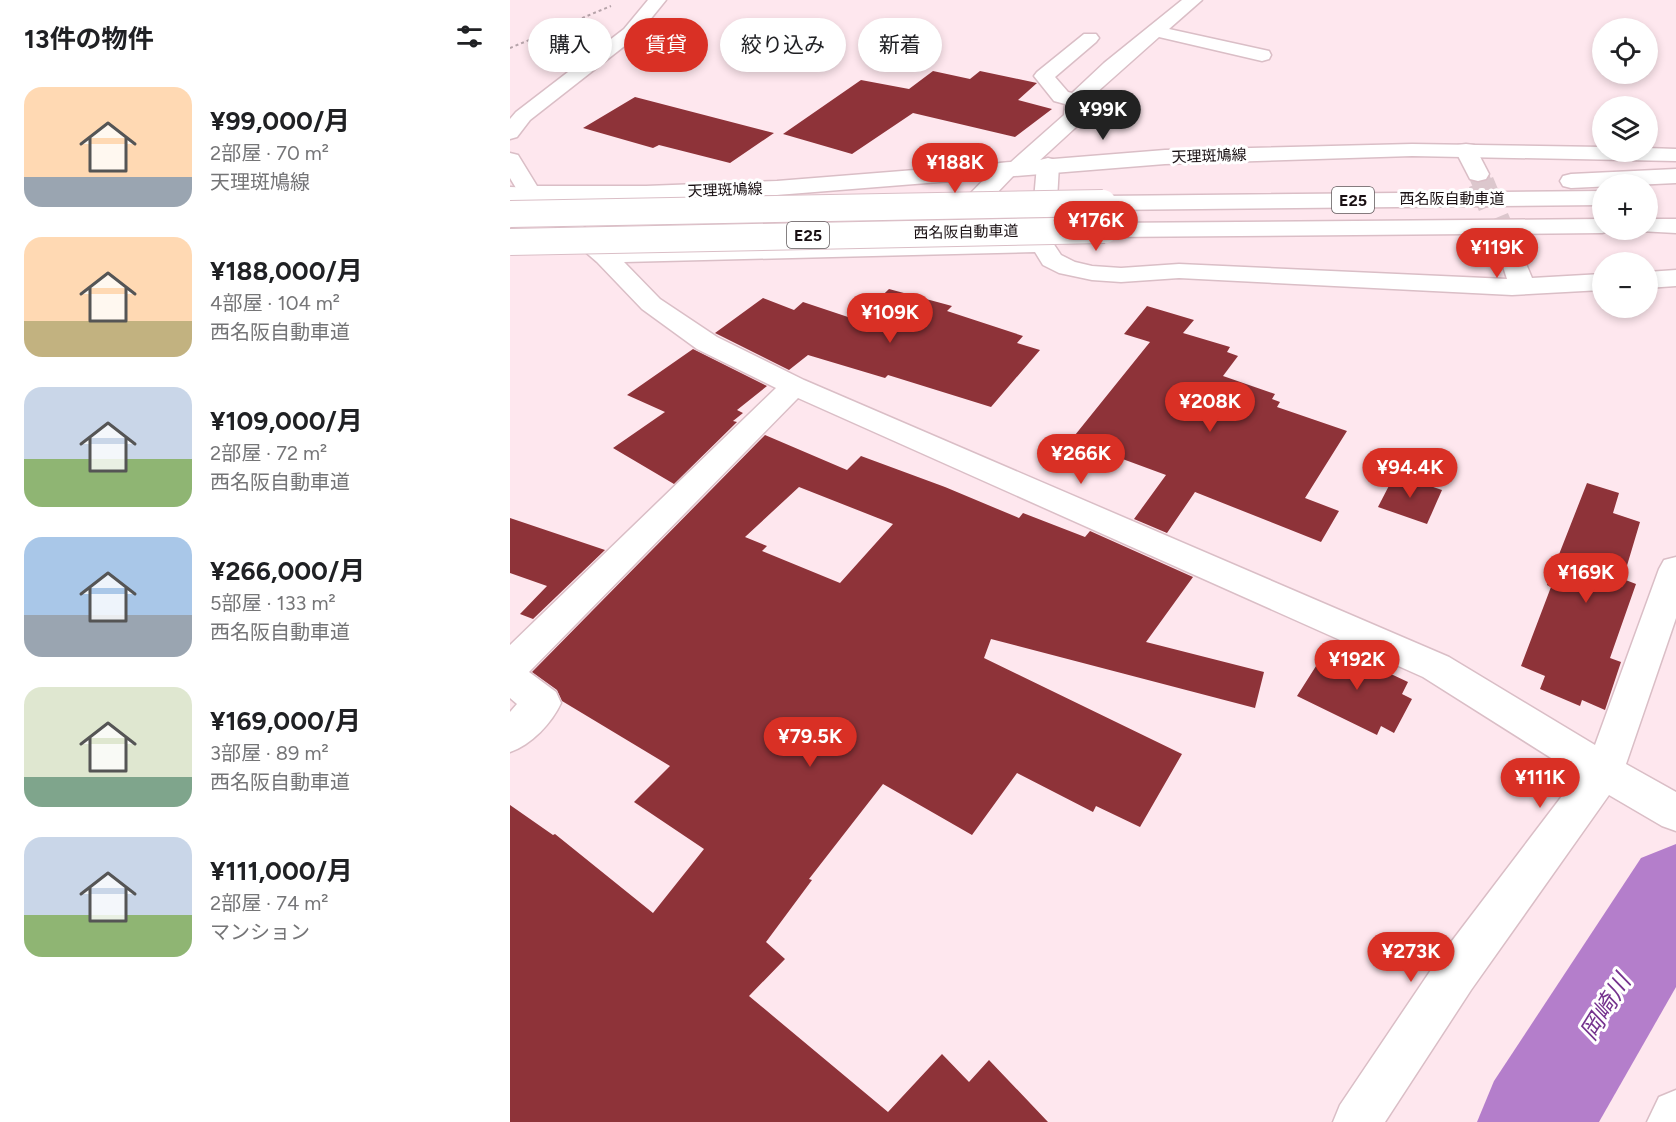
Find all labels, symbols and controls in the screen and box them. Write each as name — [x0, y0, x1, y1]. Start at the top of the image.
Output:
chip: 購入 — [528, 18, 612, 72]
chip: 賃貸 — [624, 18, 708, 72]
chip: 絞り込み — [720, 18, 846, 72]
chip: 新着 — [858, 18, 942, 72]
map controls — [1592, 18, 1658, 318]
button: locate — [1592, 18, 1658, 84]
icon: filters — [453, 20, 486, 53]
text: 13件の物件 — [24, 23, 153, 55]
pin: ¥99K — [1067, 90, 1139, 141]
button: layers — [1592, 96, 1658, 162]
text: ¥99K — [1079, 97, 1127, 121]
text: ¥99,000/月 — [210, 105, 350, 137]
icon: home — [72, 111, 144, 183]
text: 2部屋 · 70 m² — [210, 141, 329, 165]
pin: ¥188K — [913, 143, 997, 194]
street label: 天理斑鳩線 — [1171, 146, 1247, 166]
text: ¥188K — [926, 150, 984, 174]
text: 天理斑鳩線 — [210, 170, 310, 194]
button: + — [1592, 174, 1658, 240]
street label: 天理斑鳩線 — [687, 180, 763, 200]
road number: E25 — [1332, 187, 1374, 213]
street label: 西名阪自動車道 — [1399, 190, 1505, 208]
pin: ¥176K — [1054, 201, 1138, 252]
text: ¥176K — [1068, 208, 1124, 232]
road number: E25 — [787, 222, 829, 248]
street label: 西名阪自動車道 — [913, 222, 1019, 242]
pin: ¥119K — [1455, 228, 1539, 279]
text: ¥119K — [1470, 235, 1524, 259]
button: − — [1592, 252, 1658, 318]
text: ¥188,000/月 — [210, 255, 363, 287]
icon: home — [72, 261, 144, 333]
text: 4部屋 · 104 m² — [210, 291, 340, 315]
pin: ¥109K — [848, 293, 932, 344]
text: ¥109K — [861, 300, 919, 324]
text: 西名阪自動車道 — [210, 320, 350, 344]
pin: ¥208K — [1168, 382, 1252, 433]
text: ¥208K — [1179, 389, 1241, 413]
text: ¥109,000/月 — [210, 405, 363, 437]
icon: home — [72, 411, 144, 483]
pin: ¥266K — [1039, 434, 1123, 485]
text: 2部屋 · 72 m² — [210, 441, 327, 465]
text: ¥266K — [1051, 441, 1111, 465]
pin: ¥94.4K — [1361, 448, 1459, 499]
text: ¥94.4K — [1376, 455, 1444, 479]
text: 西名阪自動車道 — [210, 470, 350, 494]
pin: ¥169K — [1544, 553, 1628, 604]
text: ¥266,000/月 — [210, 555, 365, 587]
text: ¥169K — [1558, 560, 1614, 584]
icon: home — [72, 561, 144, 633]
text: 5部屋 · 133 m² — [210, 591, 336, 615]
text: 西名阪自動車道 — [210, 620, 350, 644]
pin: ¥192K — [1315, 640, 1399, 691]
text: ¥192K — [1329, 647, 1385, 671]
text: ¥169,000/月 — [210, 705, 361, 737]
icon: home — [72, 711, 144, 783]
pin: ¥79.5K — [761, 717, 859, 768]
text: ¥79.5K — [778, 724, 842, 748]
text: 3部屋 · 89 m² — [210, 741, 329, 765]
pin: ¥111K — [1498, 758, 1582, 809]
text: ¥111K — [1515, 765, 1565, 789]
text: 西名阪自動車道 — [210, 770, 350, 794]
text: ¥111,000/月 — [210, 855, 353, 887]
icon: home — [72, 861, 144, 933]
text: 2部屋 · 74 m² — [210, 891, 328, 915]
text: マンション — [210, 920, 310, 944]
pin: ¥273K — [1369, 932, 1453, 983]
text: ¥273K — [1381, 939, 1441, 963]
water label: 岡崎川 — [1574, 966, 1638, 1045]

